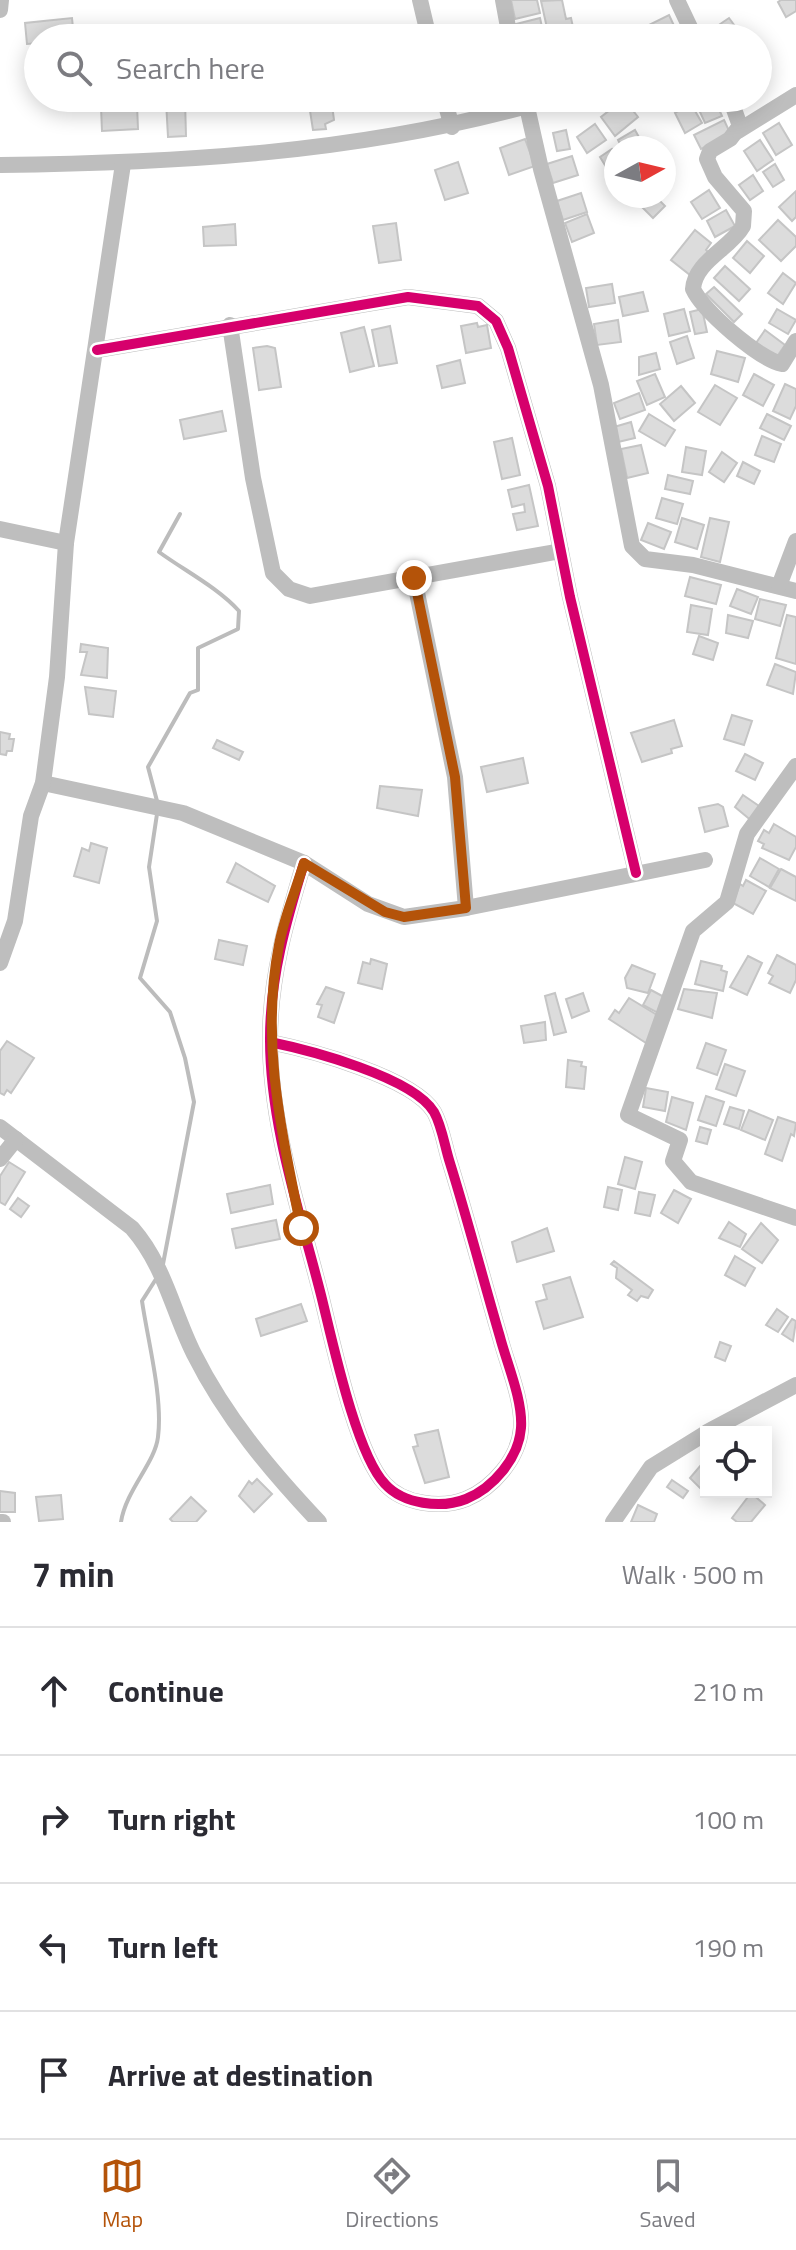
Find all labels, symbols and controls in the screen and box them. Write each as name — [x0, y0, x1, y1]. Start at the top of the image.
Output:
search box — [24, 24, 772, 112]
text: Search here — [116, 45, 265, 91]
icon: search — [52, 46, 96, 90]
north arrow — [604, 136, 676, 208]
route end — [396, 560, 432, 596]
route start — [283, 1210, 319, 1246]
map controls — [700, 1426, 772, 1498]
button: locate — [700, 1426, 772, 1498]
text: 7 min — [32, 1548, 115, 1600]
text: Walk · 500 m — [622, 1555, 764, 1594]
text: Continue — [108, 1668, 224, 1714]
icon: ahead — [32, 1669, 76, 1713]
text: 210 m — [693, 1672, 764, 1711]
text: Turn right — [108, 1796, 236, 1842]
icon: right — [32, 1797, 76, 1841]
text: 100 m — [693, 1800, 764, 1839]
text: Turn left — [108, 1924, 218, 1970]
icon: left — [32, 1925, 76, 1969]
text: 190 m — [693, 1928, 764, 1967]
text: Arrive at destination — [108, 2052, 373, 2098]
icon: arrive — [32, 2053, 76, 2097]
tab: Map — [100, 2154, 144, 2236]
tab: Directions — [345, 2154, 439, 2236]
tab: Saved — [640, 2154, 696, 2236]

